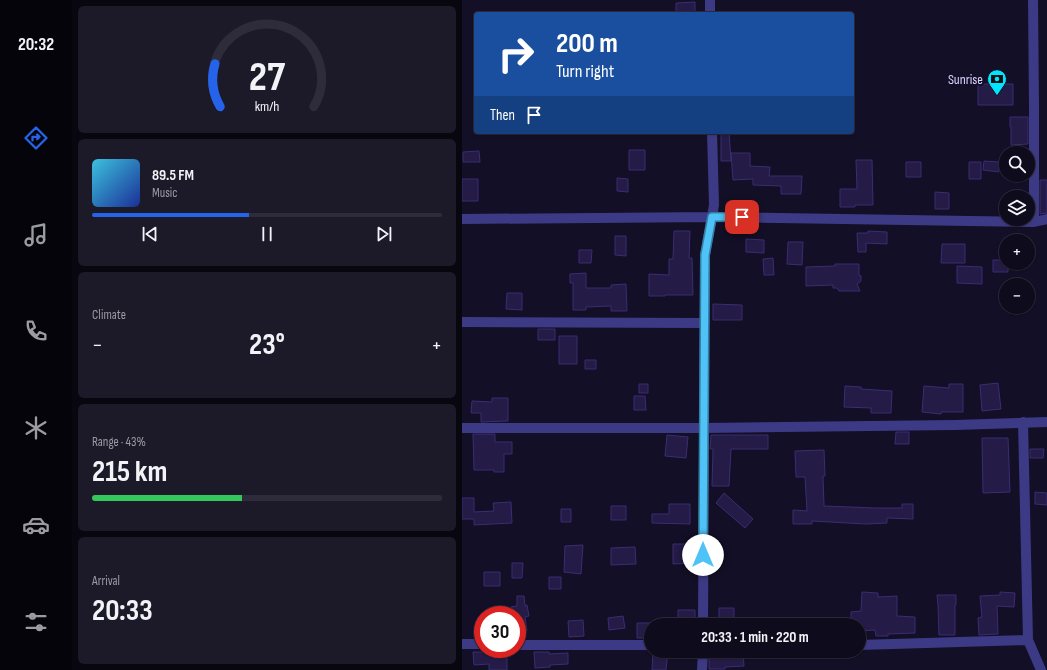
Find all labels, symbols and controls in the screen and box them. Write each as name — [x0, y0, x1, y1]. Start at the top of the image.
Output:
text: 200 m — [556, 27, 618, 60]
icon: right — [490, 28, 542, 80]
text: 20:32 — [18, 34, 54, 55]
text: 27 — [249, 53, 286, 102]
text: Turn right — [556, 61, 614, 82]
bank icon: Sunrise — [986, 68, 1008, 96]
place label: Sunrise — [948, 71, 983, 88]
text: km/h — [255, 98, 279, 115]
icon: arrive — [523, 104, 545, 126]
text: Then — [490, 106, 515, 125]
icon: directions — [22, 124, 50, 152]
map controls — [999, 146, 1035, 314]
button: search — [999, 146, 1035, 182]
text: 89.5 FM — [152, 166, 194, 185]
text: Music — [152, 185, 177, 201]
button: layers — [999, 190, 1035, 226]
pin — [725, 200, 759, 234]
icon: arrive — [731, 206, 753, 228]
icon: music — [22, 221, 50, 249]
icon: previous — [139, 223, 161, 245]
icon: pause — [256, 223, 278, 245]
icon: next — [373, 223, 395, 245]
button: + — [999, 234, 1035, 270]
button: − — [999, 278, 1035, 314]
text: Climate — [92, 307, 126, 323]
icon: phone — [22, 317, 50, 345]
text: 23° — [249, 327, 285, 363]
text: − — [92, 332, 103, 359]
text: + — [431, 332, 442, 359]
icon: climate — [22, 414, 50, 442]
text: Range · 43% — [92, 434, 146, 450]
text: 215 km — [92, 454, 167, 490]
icon: car — [22, 511, 50, 539]
position arrow — [682, 534, 724, 576]
text: Arrival — [92, 573, 120, 589]
text: 20:33 — [92, 593, 153, 629]
speed limit sign: 30 — [474, 606, 526, 658]
icon: filters — [22, 608, 50, 636]
text: 20:33 · 1 min · 220 m — [701, 628, 809, 647]

